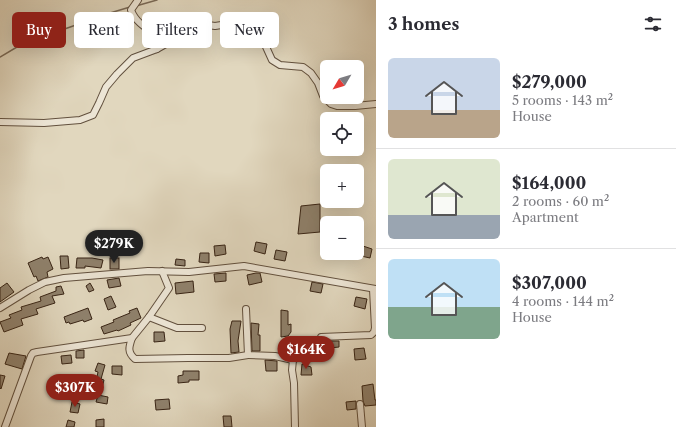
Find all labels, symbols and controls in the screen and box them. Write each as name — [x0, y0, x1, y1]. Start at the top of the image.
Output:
chip: Buy — [12, 12, 66, 48]
chip: Rent — [74, 12, 134, 48]
chip: Filters — [142, 12, 212, 48]
chip: New — [220, 12, 279, 48]
icon: filters — [642, 13, 664, 35]
text: 3 homes — [388, 14, 459, 34]
north arrow — [320, 60, 364, 104]
map controls — [320, 60, 364, 260]
text: $279,000 — [512, 72, 587, 92]
icon: home — [420, 74, 468, 122]
text: 5 rooms · 143 m² — [512, 92, 613, 108]
text: House — [512, 108, 552, 124]
button: locate — [320, 112, 364, 156]
button: + — [320, 164, 364, 208]
text: $164,000 — [512, 173, 586, 193]
icon: home — [420, 175, 468, 223]
text: 2 rooms · 60 m² — [512, 193, 609, 209]
text: Apartment — [512, 209, 579, 225]
button: − — [320, 216, 364, 260]
pin: $279K — [86, 230, 142, 264]
text: $279K — [94, 235, 134, 251]
text: $307,000 — [512, 273, 587, 293]
icon: home — [420, 275, 468, 323]
text: 4 rooms · 144 m² — [512, 293, 614, 309]
text: House — [512, 309, 552, 325]
pin: $164K — [278, 336, 334, 370]
text: $164K — [287, 341, 325, 357]
pin: $307K — [47, 374, 103, 408]
text: $307K — [55, 379, 95, 395]

